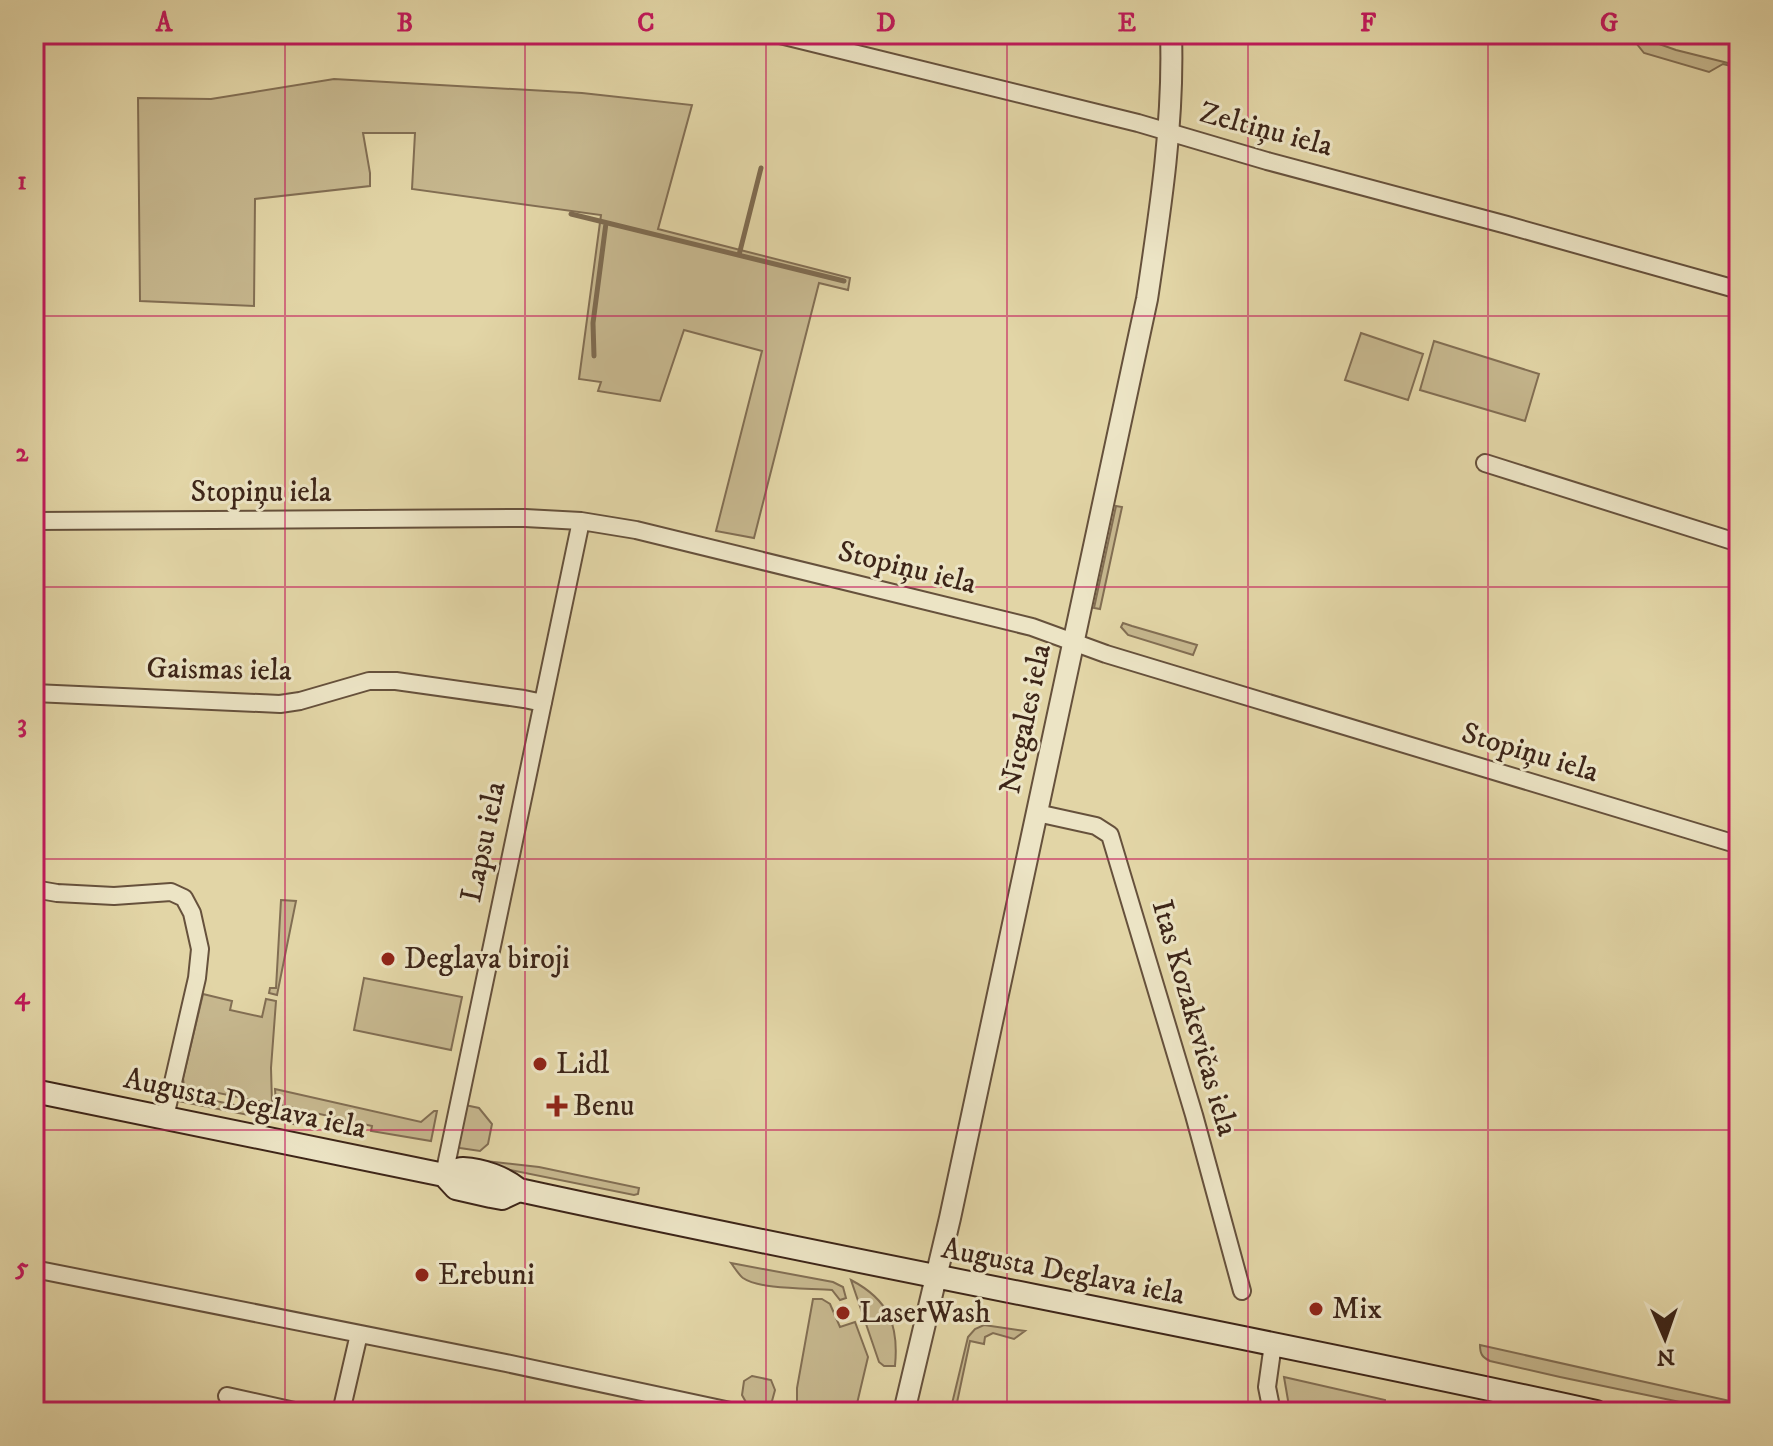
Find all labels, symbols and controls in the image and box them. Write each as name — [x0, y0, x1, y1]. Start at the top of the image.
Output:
text: A — [155, 7, 174, 40]
text: B — [397, 7, 413, 40]
text: C — [637, 7, 655, 40]
text: D — [876, 7, 896, 40]
text: E — [1118, 7, 1136, 40]
text: F — [1360, 7, 1377, 40]
text: G — [1600, 7, 1618, 40]
street label: Zeltiņu iela — [1195, 94, 1337, 166]
text: 1 — [17, 165, 27, 198]
text: 2 — [16, 437, 30, 470]
street label: Stopiņu iela — [190, 474, 332, 511]
street label: Stopiņu iela — [834, 533, 980, 603]
street label: Nīcgales iela — [992, 640, 1060, 797]
street label: Gaismas iela — [146, 650, 292, 690]
text: 3 — [17, 708, 27, 741]
street label: Stopiņu iela — [1457, 715, 1603, 791]
street label: Lapsu iela — [453, 778, 515, 906]
street label: Itas Kozakevičas iela — [1143, 896, 1245, 1141]
place label: Deglava biroji — [404, 941, 570, 978]
marker: Deglava biroji — [379, 950, 397, 968]
text: 4 — [15, 980, 31, 1013]
place label: Lidl — [556, 1046, 609, 1083]
marker: Lidl — [531, 1055, 549, 1073]
street label: Augusta Deglava iela — [120, 1060, 370, 1148]
place label: Benu — [573, 1088, 634, 1125]
marker: Benu — [548, 1097, 566, 1115]
street label: Augusta Deglava iela — [938, 1230, 1188, 1314]
text: 5 — [15, 1251, 29, 1284]
place label: Erebuni — [438, 1257, 535, 1294]
marker: Erebuni — [413, 1266, 431, 1284]
place label: Mix — [1332, 1291, 1382, 1328]
place label: LaserWash — [859, 1295, 991, 1332]
north arrow — [1625, 1298, 1705, 1378]
marker: Mix — [1307, 1300, 1325, 1318]
marker: LaserWash — [834, 1304, 852, 1322]
text: N — [1656, 1343, 1675, 1370]

